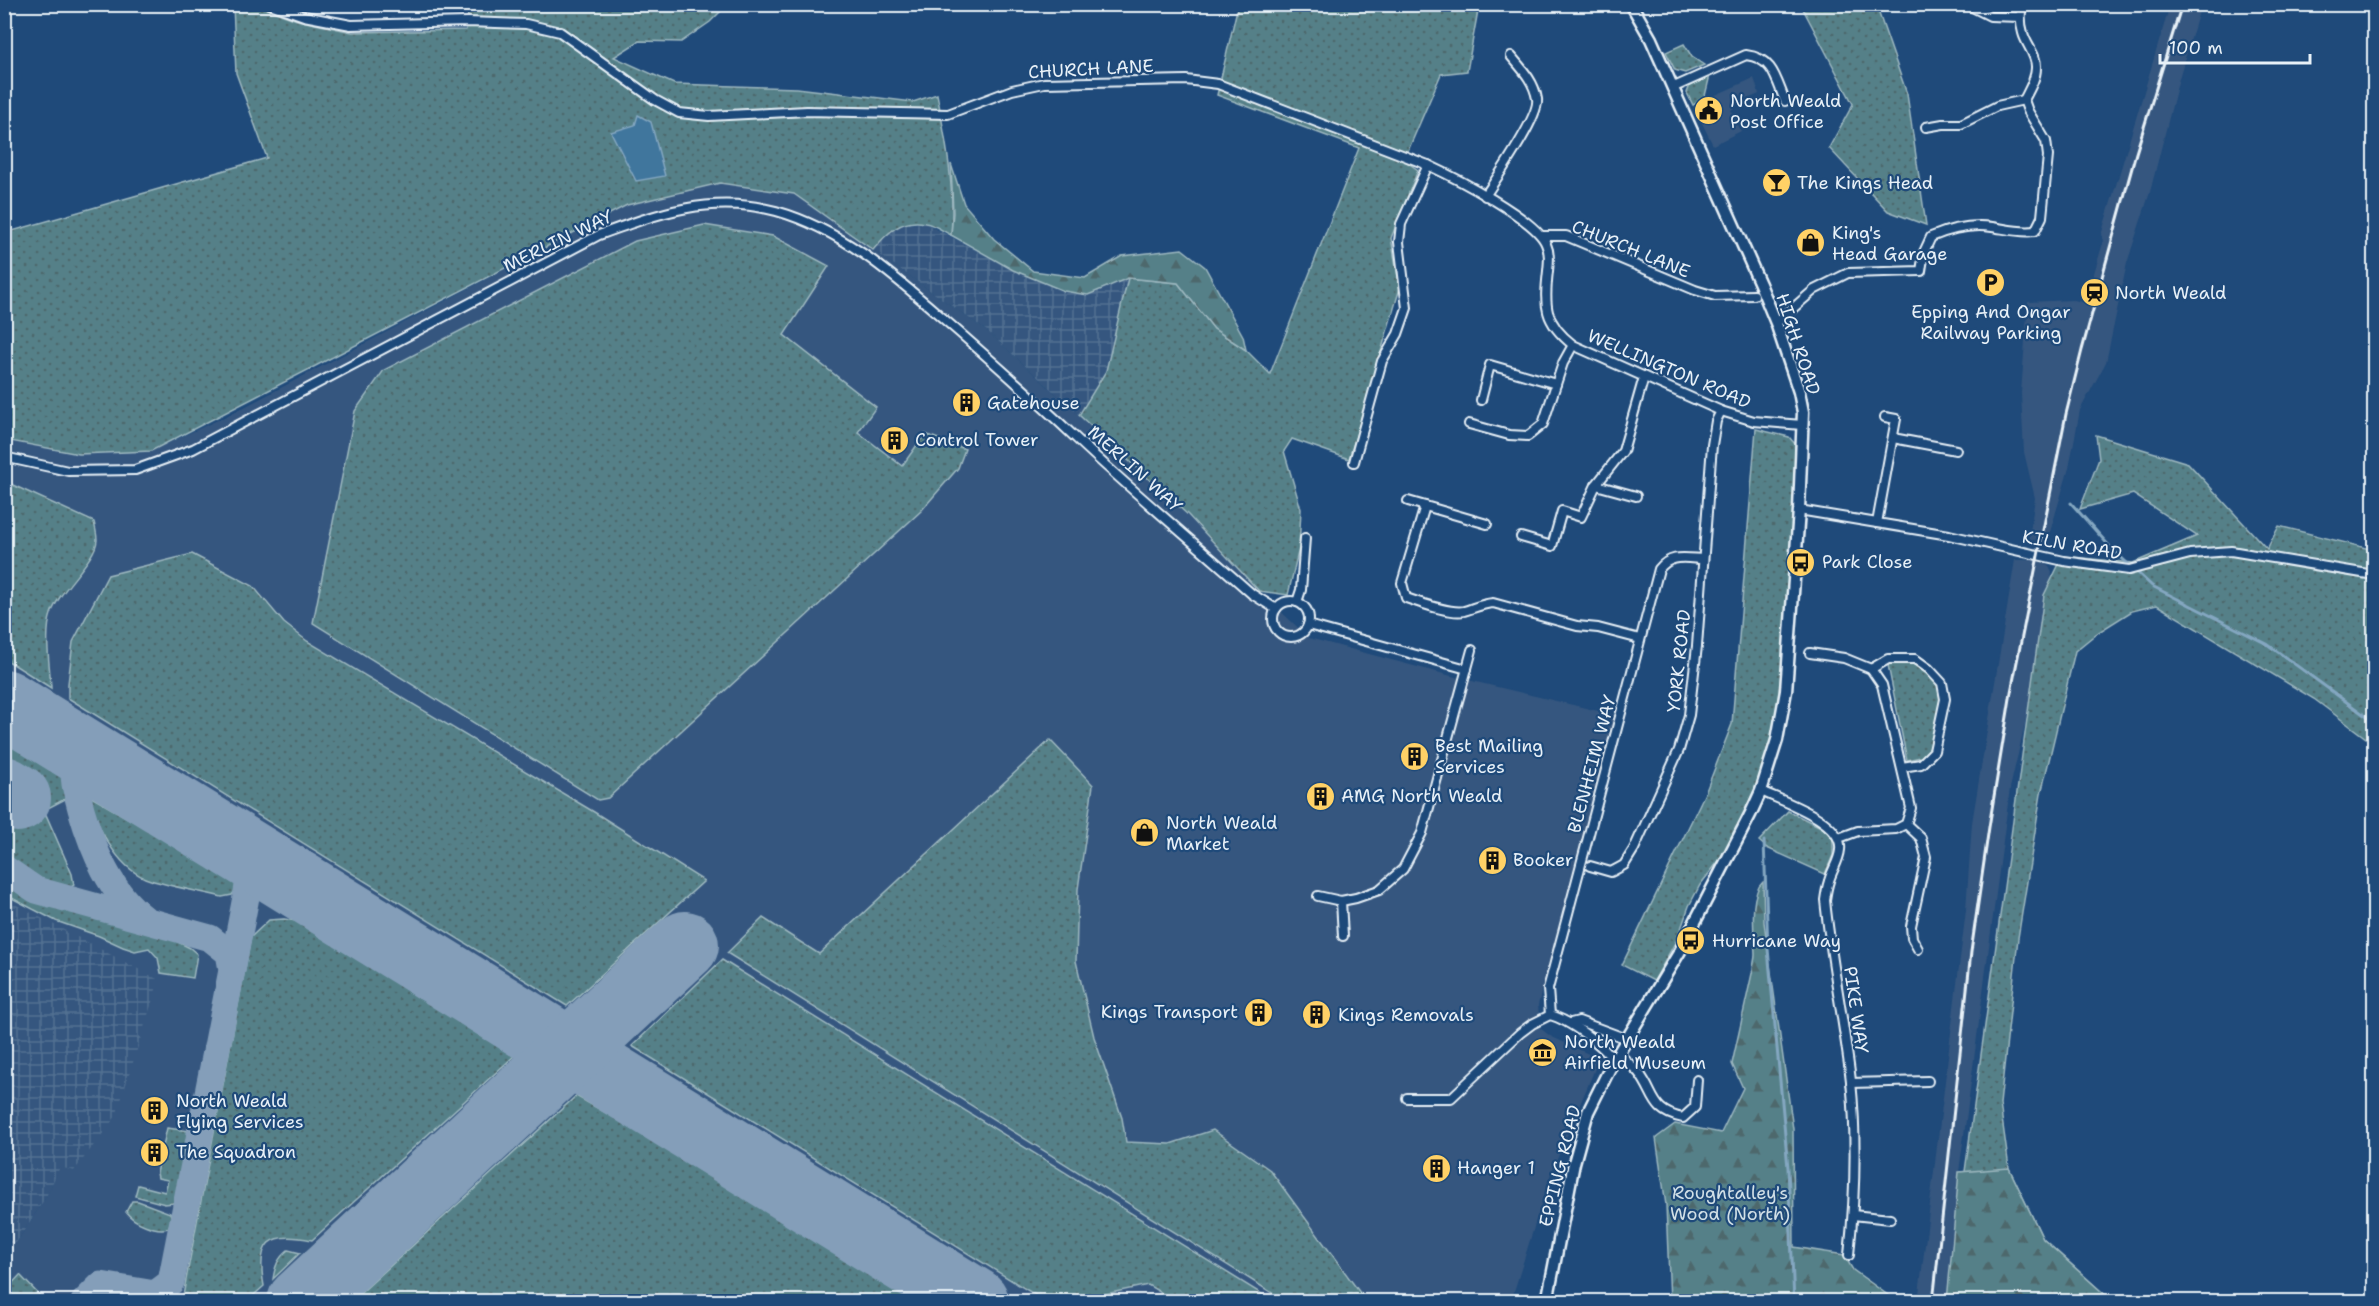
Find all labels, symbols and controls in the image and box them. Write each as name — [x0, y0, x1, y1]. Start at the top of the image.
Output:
scale bar — [2160, 27, 2310, 65]
text: 100 m — [2169, 36, 2223, 60]
street label: CHURCH LANE — [1028, 54, 1154, 84]
place label: North Weald Post Office — [1730, 89, 1841, 134]
public building icon: North Weald Post Office — [1693, 95, 1725, 127]
bar icon: The Kings Head — [1760, 167, 1792, 199]
place label: The Kings Head — [1797, 171, 1933, 195]
street label: MERLIN WAY — [499, 204, 617, 278]
street label: CHURCH LANE — [1568, 214, 1694, 284]
place label: King's Head Garage — [1832, 221, 1948, 266]
shop icon: King's Head Garage — [1795, 227, 1827, 259]
parking icon: Epping And Ongar Railway Parking — [1975, 267, 2007, 299]
station icon: North Weald — [2078, 277, 2110, 309]
place label: North Weald — [2115, 281, 2226, 305]
street label: HIGH ROAD — [1770, 290, 1826, 398]
place label: Epping And Ongar Railway Parking — [1911, 300, 2071, 345]
street label: WELLINGTON ROAD — [1584, 324, 1755, 414]
building icon: Gatehouse — [950, 387, 982, 419]
place label: Gatehouse — [987, 391, 1080, 415]
street label: MERLIN WAY — [1083, 420, 1188, 518]
building icon: Control Tower — [878, 424, 910, 456]
place label: Control Tower — [915, 428, 1039, 452]
street label: KILN ROAD — [2020, 524, 2124, 566]
bus stop icon: Park Close — [1785, 546, 1817, 578]
place label: Park Close — [1822, 550, 1912, 574]
street label: YORK ROAD — [1662, 608, 1696, 714]
street label: BLENHEIM WAY — [1562, 692, 1622, 836]
place label: Best Mailing Services — [1435, 734, 1543, 779]
building icon: Best Mailing Services — [1398, 740, 1430, 772]
building icon: AMG North Weald — [1304, 780, 1336, 812]
place label: AMG North Weald — [1341, 784, 1502, 808]
place label: North Weald Market — [1166, 811, 1277, 856]
shop icon: North Weald Market — [1129, 817, 1161, 849]
building icon: Booker — [1476, 844, 1508, 876]
place label: Booker — [1513, 848, 1573, 872]
bus stop icon: Hurricane Way — [1675, 925, 1707, 957]
place label: Hurricane Way — [1712, 929, 1841, 953]
street label: PIKE WAY — [1838, 965, 1874, 1055]
building icon: Kings Transport — [1243, 996, 1275, 1028]
building icon: Kings Removals — [1301, 999, 1333, 1031]
place label: Kings Transport — [1101, 1000, 1238, 1024]
place label: Kings Removals — [1338, 1003, 1474, 1027]
place label: North Weald Airfield Museum — [1564, 1030, 1706, 1075]
museum icon: North Weald Airfield Museum — [1527, 1036, 1559, 1068]
place label: North Weald Flying Services — [176, 1089, 304, 1134]
building icon: North Weald Flying Services — [139, 1095, 171, 1127]
street label: EPPING ROAD — [1533, 1103, 1587, 1229]
building icon: The Squadron — [139, 1136, 171, 1168]
place label: The Squadron — [176, 1140, 296, 1164]
building icon: Hanger 1 — [1420, 1152, 1452, 1184]
place label: Hanger 1 — [1457, 1156, 1535, 1180]
park label: Roughtalley's Wood (North) — [1670, 1181, 1790, 1226]

